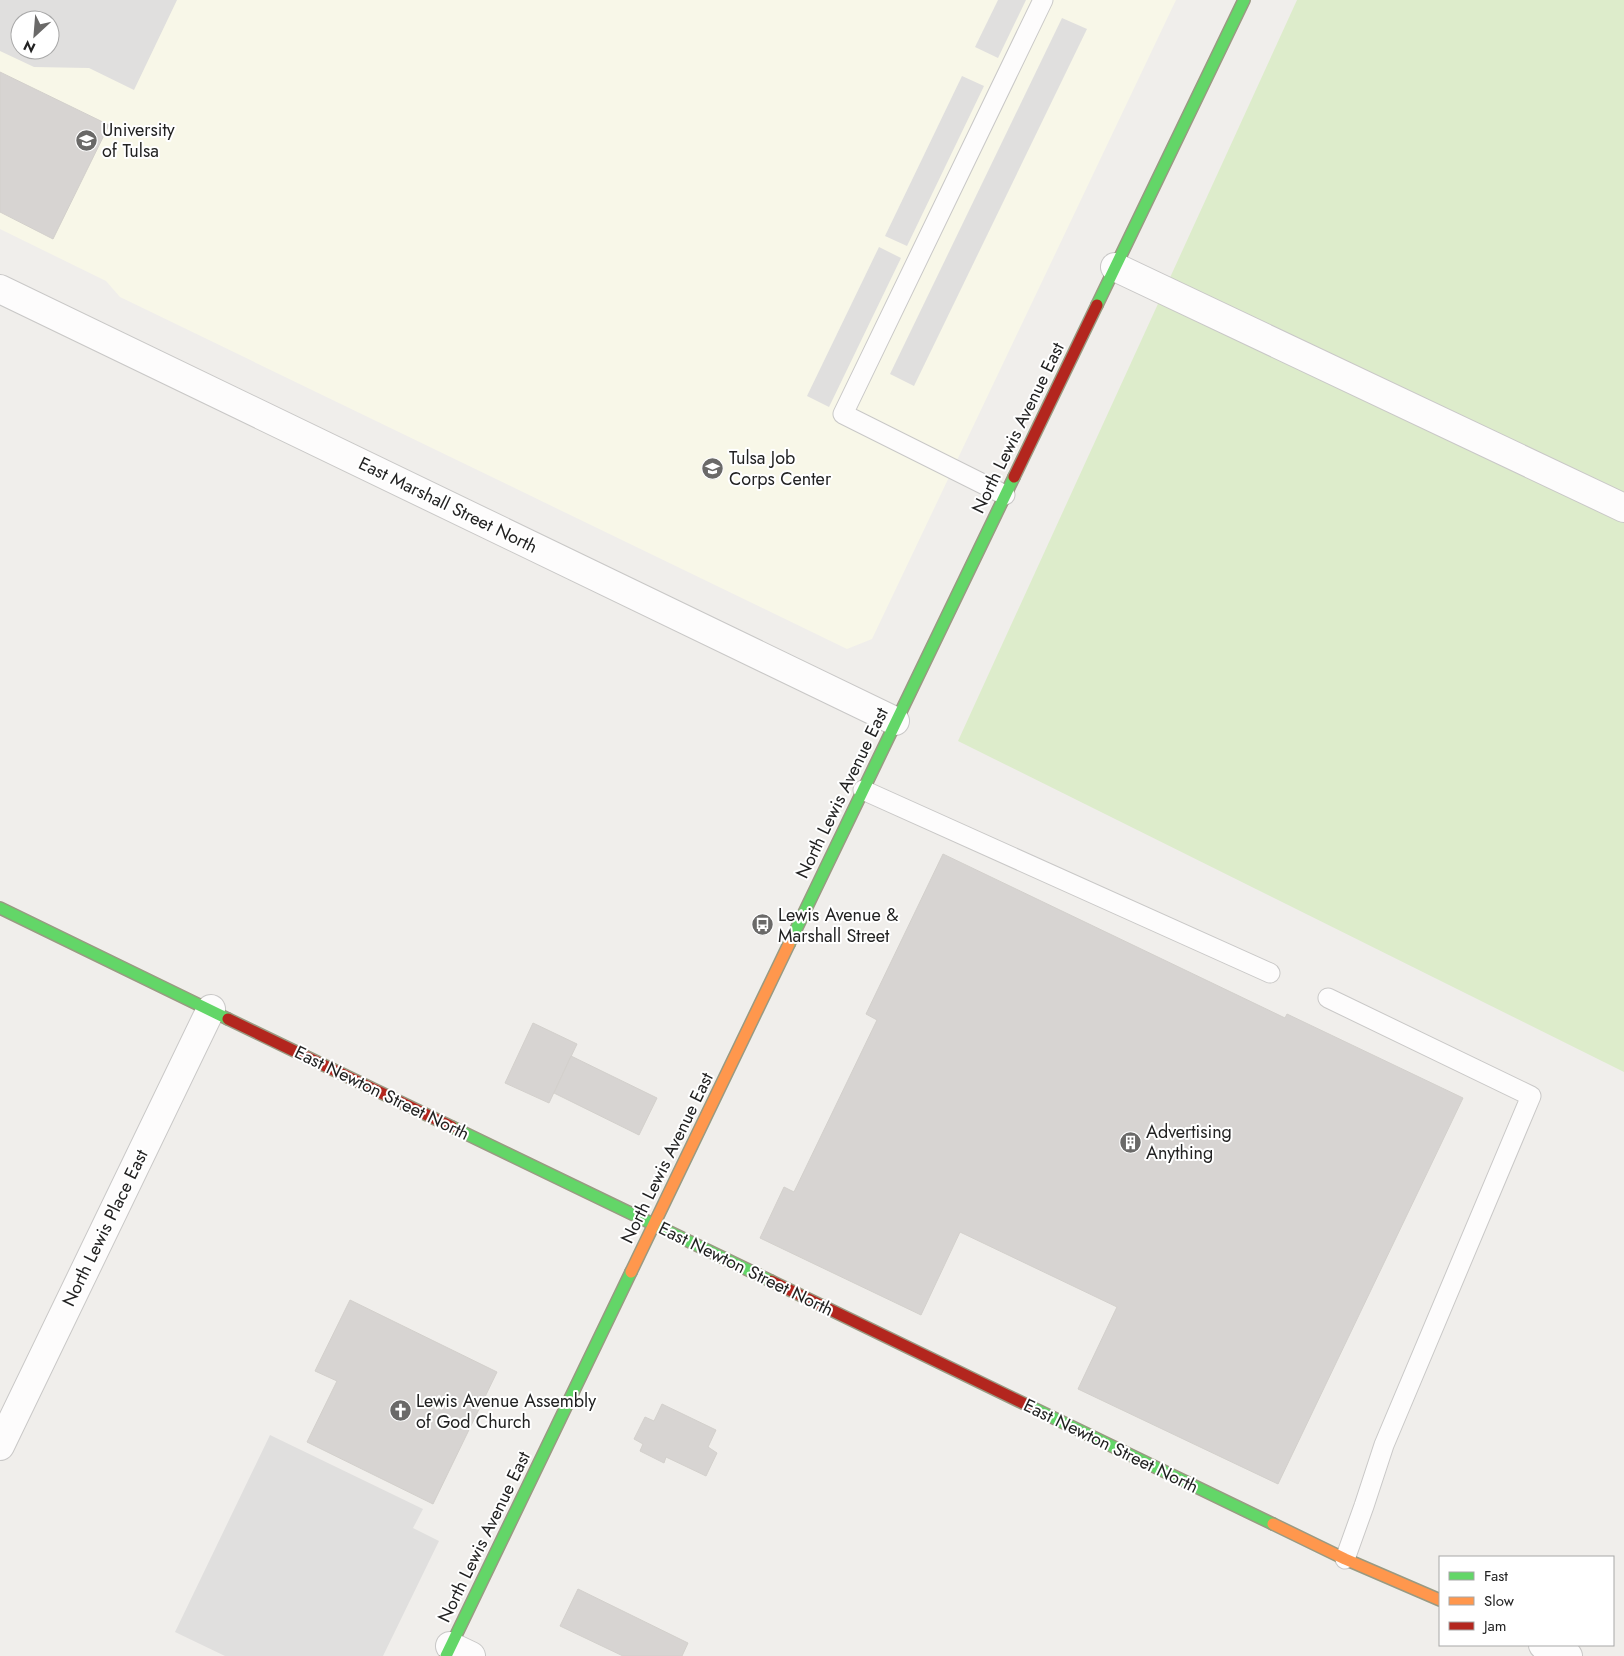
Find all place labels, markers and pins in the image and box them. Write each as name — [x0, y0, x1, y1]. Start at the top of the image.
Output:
place label: University of Tulsa — [102, 117, 175, 164]
school or university icon: University of Tulsa — [74, 128, 98, 152]
place label: Tulsa Job Corps Center — [729, 445, 832, 492]
school or university icon: Tulsa Job Corps Center — [701, 456, 725, 480]
place label: Lewis Avenue & Marshall Street — [778, 902, 898, 949]
bus stop icon: Lewis Avenue & Marshall Street — [750, 913, 774, 937]
place label: Advertising Anything — [1146, 1119, 1232, 1166]
building icon: Advertising Anything — [1118, 1130, 1142, 1154]
place label: Lewis Avenue Assembly of God Church — [416, 1388, 596, 1435]
church icon: Lewis Avenue Assembly of God Church — [388, 1399, 412, 1423]

